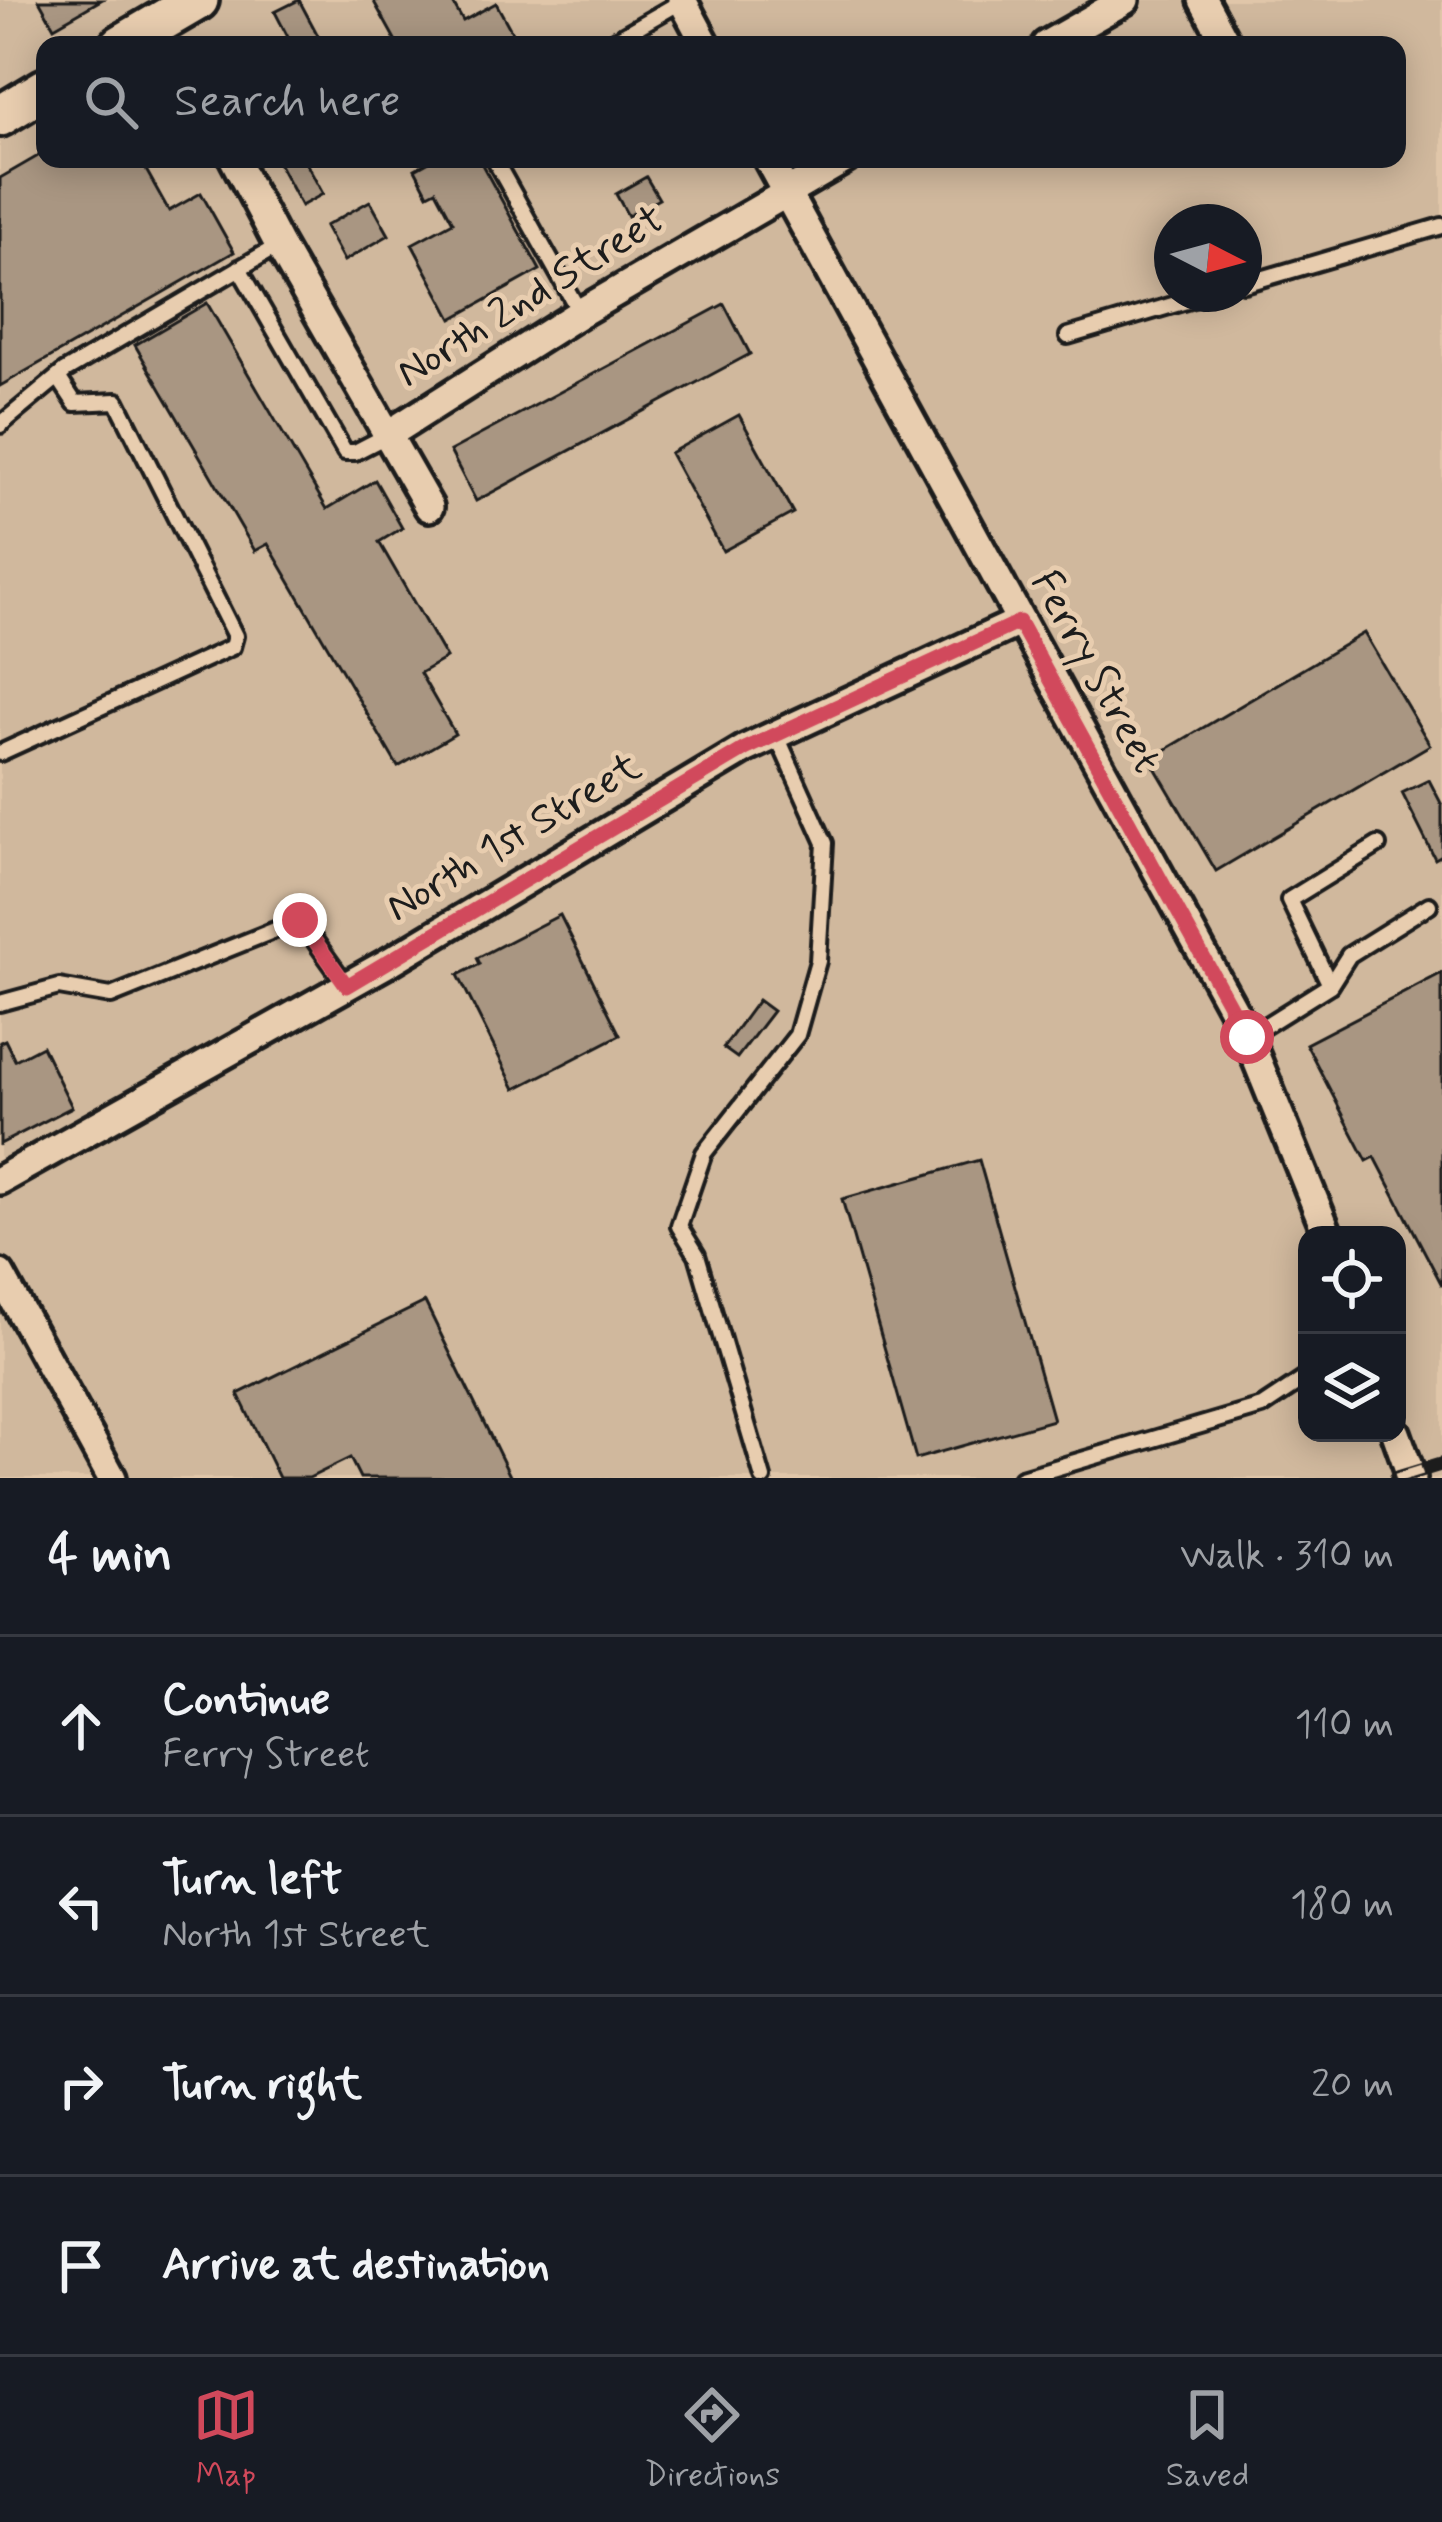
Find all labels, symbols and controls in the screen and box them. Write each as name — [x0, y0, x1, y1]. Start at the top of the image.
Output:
search box — [36, 36, 1406, 168]
icon: search — [78, 69, 144, 135]
text: Search here — [174, 73, 401, 132]
street label: North 2nd Street — [387, 193, 675, 401]
north arrow — [1154, 204, 1262, 312]
street label: Ferry Street — [1017, 561, 1173, 783]
street label: North 1st Street — [376, 740, 652, 936]
route end — [273, 893, 327, 947]
route start — [1220, 1010, 1274, 1064]
map controls — [1298, 1226, 1406, 1442]
button: locate — [1298, 1226, 1406, 1334]
button: layers — [1298, 1334, 1406, 1442]
text: 4 min — [48, 1523, 172, 1589]
text: Walk · 310 m — [1180, 1531, 1394, 1582]
text: Continue — [162, 1671, 330, 1730]
icon: ahead — [48, 1693, 114, 1759]
text: 110 m — [1295, 1700, 1394, 1751]
text: Ferry Street — [162, 1730, 370, 1781]
text: Turn left — [162, 1851, 342, 1910]
icon: left — [48, 1873, 114, 1939]
text: 180 m — [1290, 1880, 1394, 1931]
text: North 1st Street — [162, 1910, 430, 1961]
icon: right — [48, 2053, 114, 2119]
text: Turn right — [162, 2056, 362, 2115]
text: 20 m — [1311, 2060, 1394, 2111]
icon: arrive — [48, 2233, 114, 2299]
text: Arrive at destination — [162, 2236, 550, 2295]
tab: Map — [193, 2382, 259, 2498]
tab: Directions — [644, 2382, 780, 2498]
tab: Saved — [1166, 2382, 1249, 2498]

